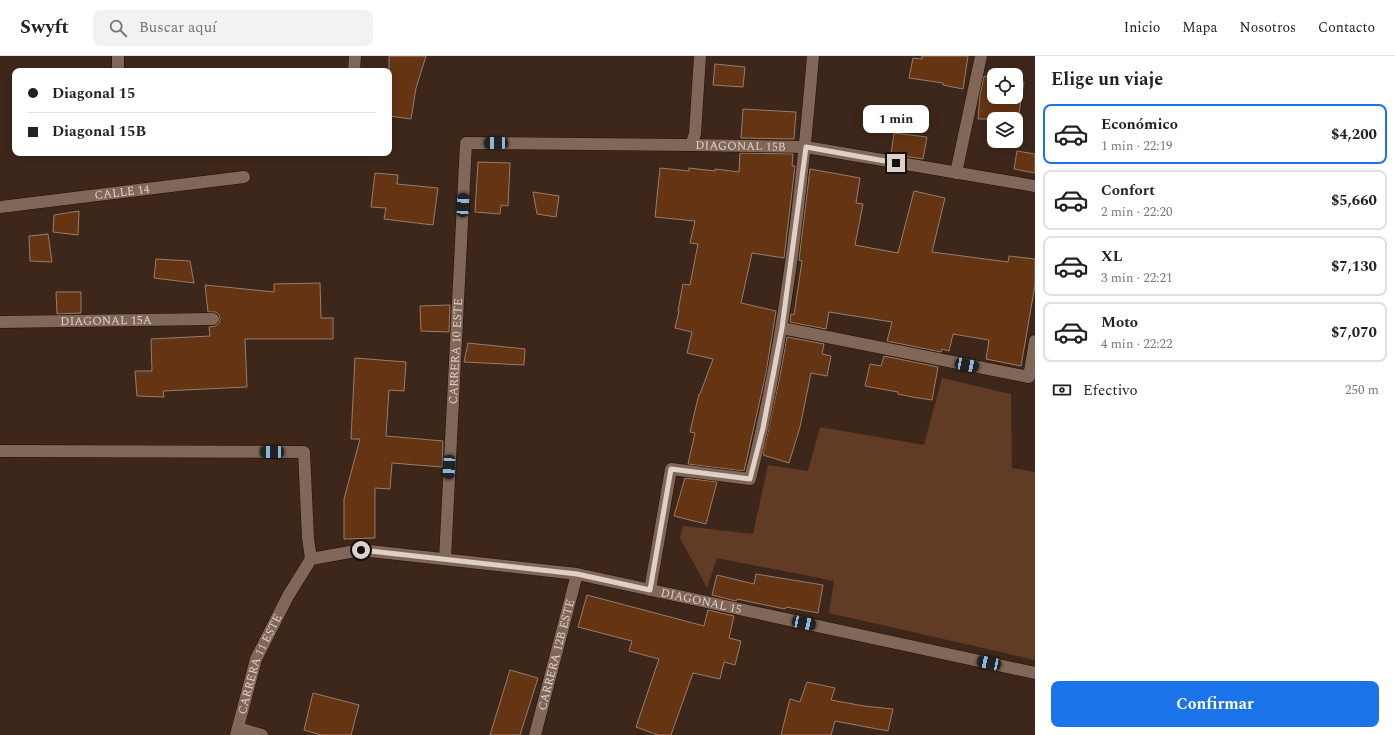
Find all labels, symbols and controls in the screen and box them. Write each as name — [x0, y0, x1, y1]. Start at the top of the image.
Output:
search box — [93, 10, 373, 46]
text: Swyft — [20, 13, 69, 42]
text: Buscar aquí — [139, 16, 217, 39]
icon: search — [107, 17, 129, 39]
text: Inicio — [1124, 17, 1160, 38]
text: Mapa — [1182, 17, 1217, 38]
text: Nosotros — [1239, 17, 1296, 38]
text: Contacto — [1318, 17, 1375, 38]
text: Elige un viaje — [1051, 66, 1163, 93]
map controls — [987, 68, 1023, 148]
button: locate — [987, 68, 1023, 104]
text: Diagonal 15 — [52, 82, 135, 105]
callout: 1 min — [863, 105, 929, 133]
text: 1 min — [879, 109, 913, 129]
button: layers — [987, 112, 1023, 148]
text: Económico — [1101, 113, 1178, 136]
icon: car — [1053, 116, 1089, 152]
text: Diagonal 15B — [52, 120, 146, 143]
text: $4,200 — [1331, 123, 1377, 146]
street label: DIAGONAL 15B — [695, 136, 786, 157]
text: 1 min · 22:19 — [1101, 136, 1173, 156]
car — [484, 137, 508, 149]
route end — [887, 154, 905, 172]
text: Confort — [1101, 179, 1155, 202]
street label: CALLE 14 — [94, 180, 151, 205]
icon: car — [1053, 182, 1089, 218]
text: $5,660 — [1331, 189, 1377, 212]
car — [456, 193, 470, 217]
text: 2 min · 22:20 — [1101, 202, 1173, 222]
text: XL — [1101, 245, 1122, 268]
icon: car — [1053, 248, 1089, 284]
text: $7,130 — [1331, 255, 1377, 278]
text: 3 min · 22:21 — [1101, 268, 1173, 288]
street label: CARRERA 10 ESTE — [444, 298, 468, 405]
street label: DIAGONAL 15A — [60, 311, 152, 331]
text: Moto — [1101, 311, 1138, 334]
icon: car — [1053, 314, 1089, 350]
text: $7,070 — [1331, 321, 1377, 344]
text: 4 min · 22:22 — [1101, 334, 1173, 354]
car — [954, 357, 980, 373]
icon: cash — [1051, 379, 1073, 401]
text: Efectivo — [1083, 379, 1138, 402]
text: 250 m — [1345, 380, 1379, 400]
car — [260, 446, 284, 458]
car — [442, 455, 456, 479]
route start — [352, 541, 370, 559]
street label: DIAGONAL 15 — [659, 583, 743, 619]
street label: CARRERA 12B ESTE — [533, 597, 580, 712]
street label: CARRERA 11 ESTE — [233, 611, 287, 716]
car — [791, 615, 817, 631]
car — [976, 655, 1002, 671]
button: Confirmar — [1051, 681, 1379, 727]

